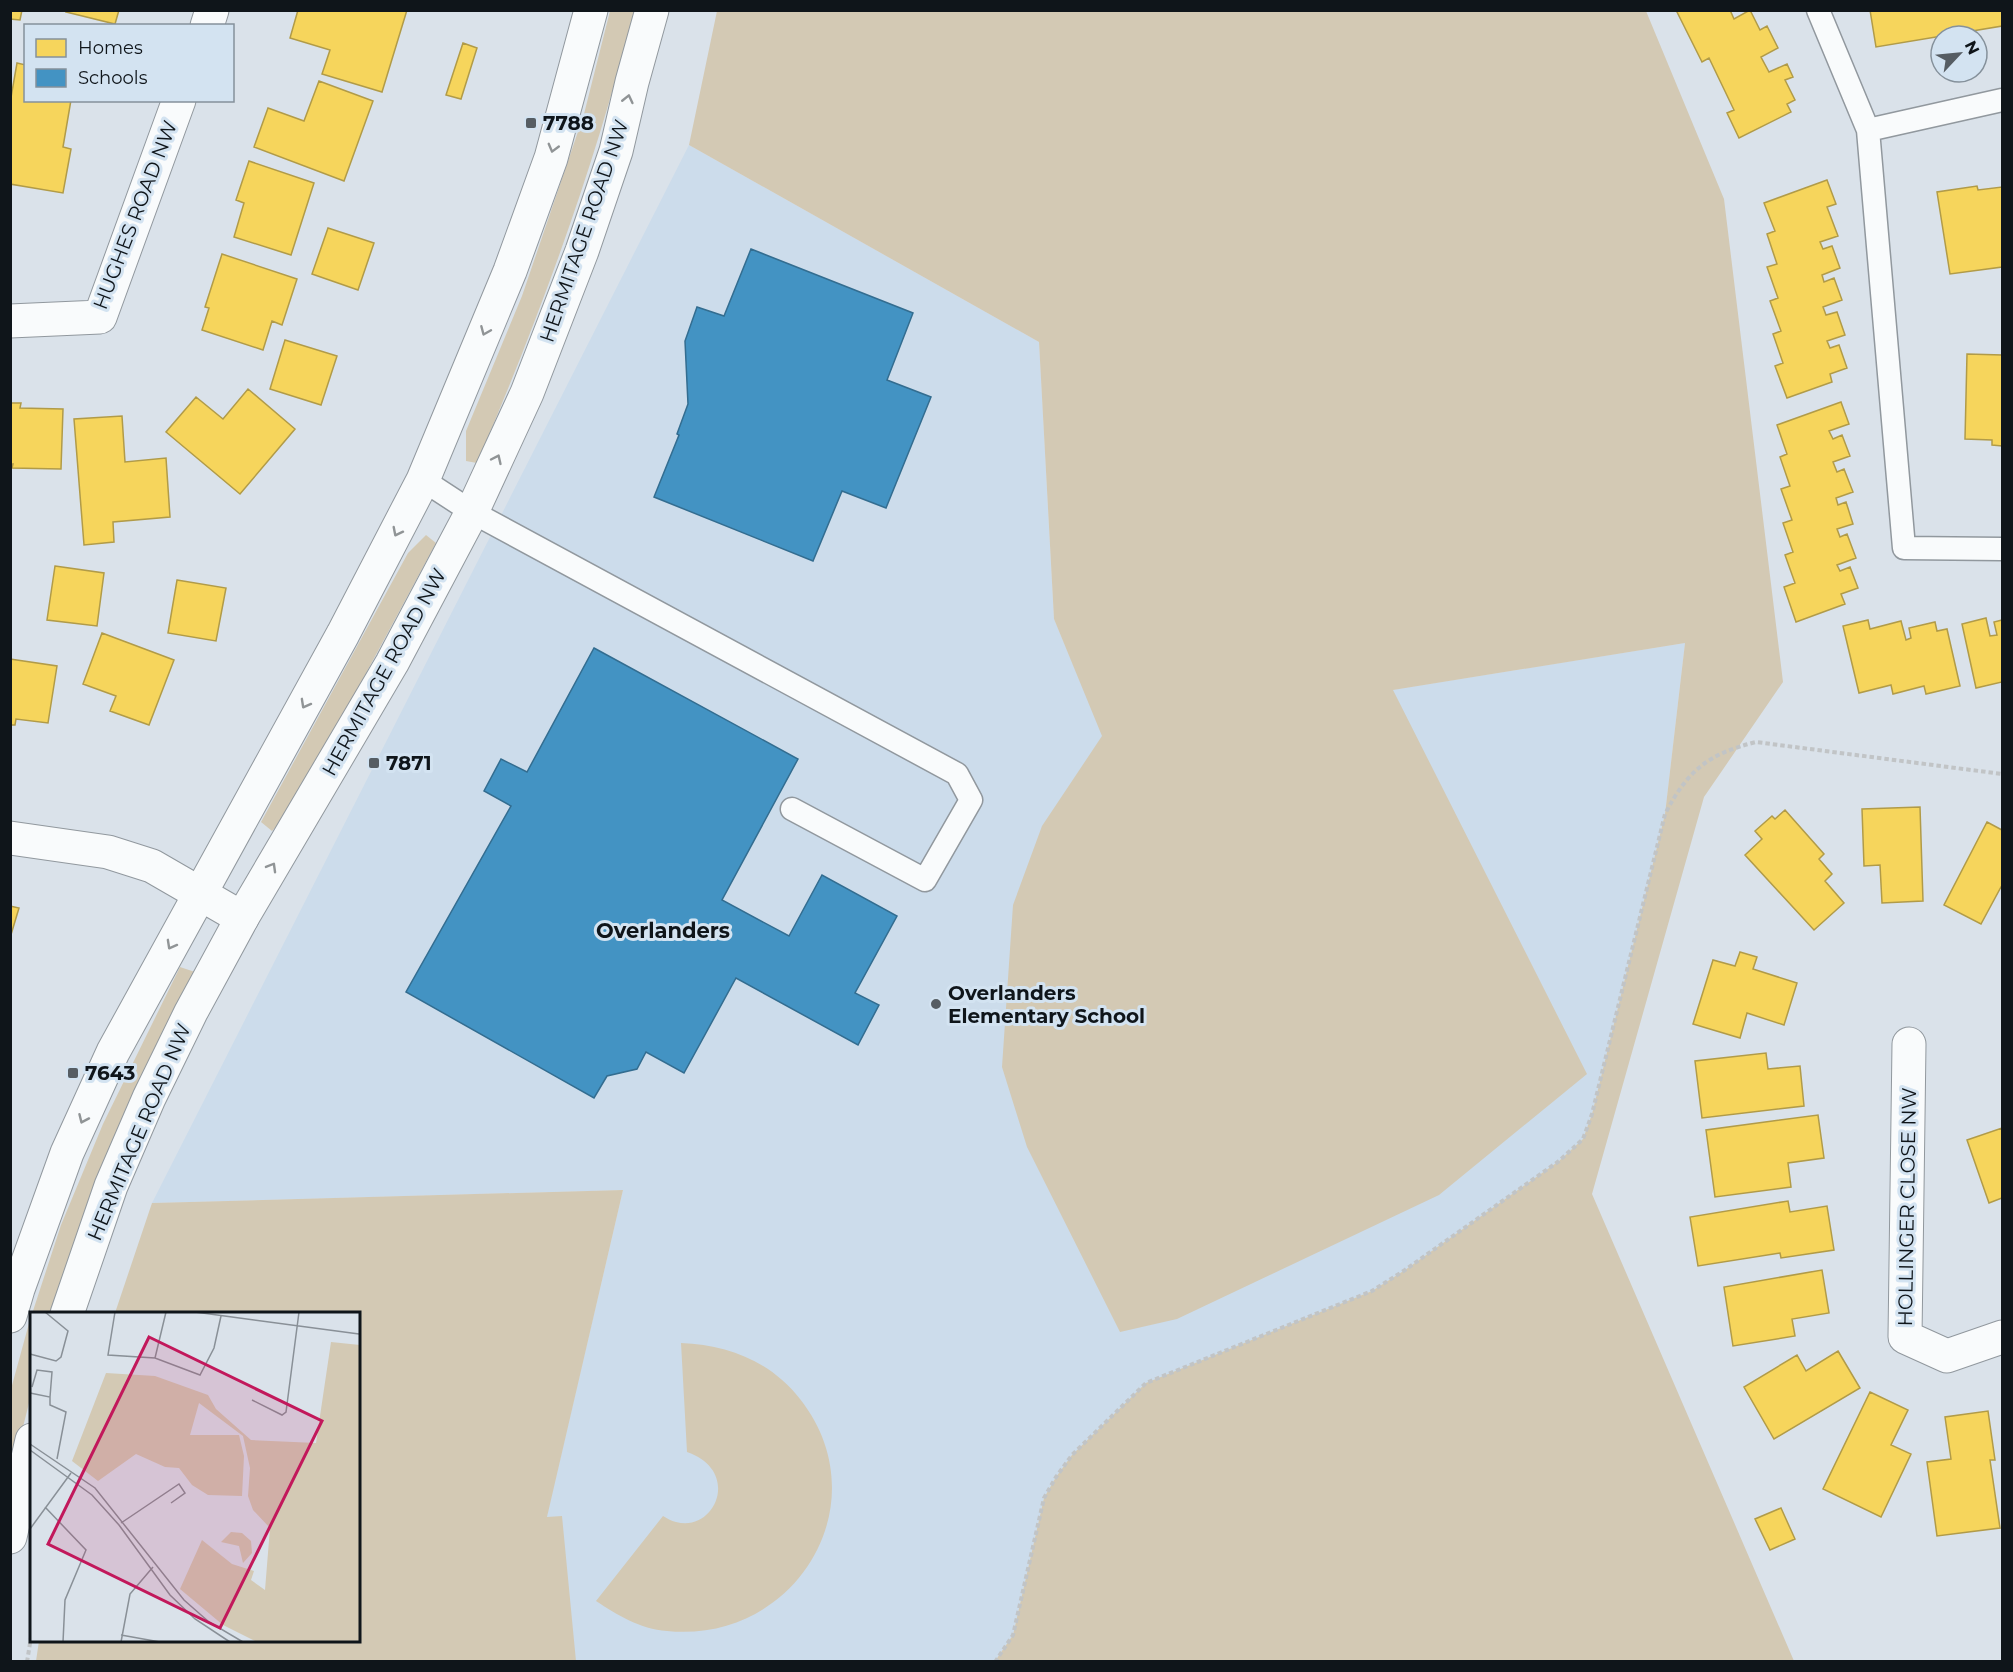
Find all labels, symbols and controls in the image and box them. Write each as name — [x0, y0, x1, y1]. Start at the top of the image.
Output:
legend — [24, 24, 234, 102]
north arrow — [1929, 24, 1989, 84]
text: Homes — [78, 37, 143, 59]
text: N — [1961, 38, 1983, 58]
text: Schools — [78, 67, 148, 89]
one-way arrow — [621, 94, 634, 104]
place label: 7788 — [543, 111, 594, 135]
marker: 7788 — [524, 116, 538, 130]
street label: HUGHES ROAD NW — [88, 117, 182, 313]
street label: HERMITAGE ROAD NW — [535, 117, 633, 345]
one-way arrow — [548, 143, 561, 153]
one-way arrow — [480, 324, 492, 335]
one-way arrow — [489, 455, 501, 466]
one-way arrow — [392, 525, 404, 536]
street label: HERMITAGE ROAD NW — [317, 564, 451, 780]
one-way arrow — [301, 698, 312, 708]
place label: 7871 — [386, 751, 432, 775]
marker: 7871 — [367, 756, 381, 770]
one-way arrow — [265, 863, 276, 873]
district label: Overlanders — [596, 918, 730, 943]
one-way arrow — [167, 939, 178, 949]
place label: Overlanders Elementary School — [948, 981, 1145, 1028]
marker: Overlanders Elementary School — [929, 997, 943, 1011]
street label: HERMITAGE ROAD NW — [82, 1020, 196, 1244]
place label: 7643 — [85, 1061, 135, 1085]
marker: 7643 — [66, 1066, 80, 1080]
street label: HOLLINGER CLOSE NW — [1893, 1087, 1921, 1327]
one-way arrow — [78, 1112, 90, 1123]
inset map — [30, 1312, 360, 1642]

